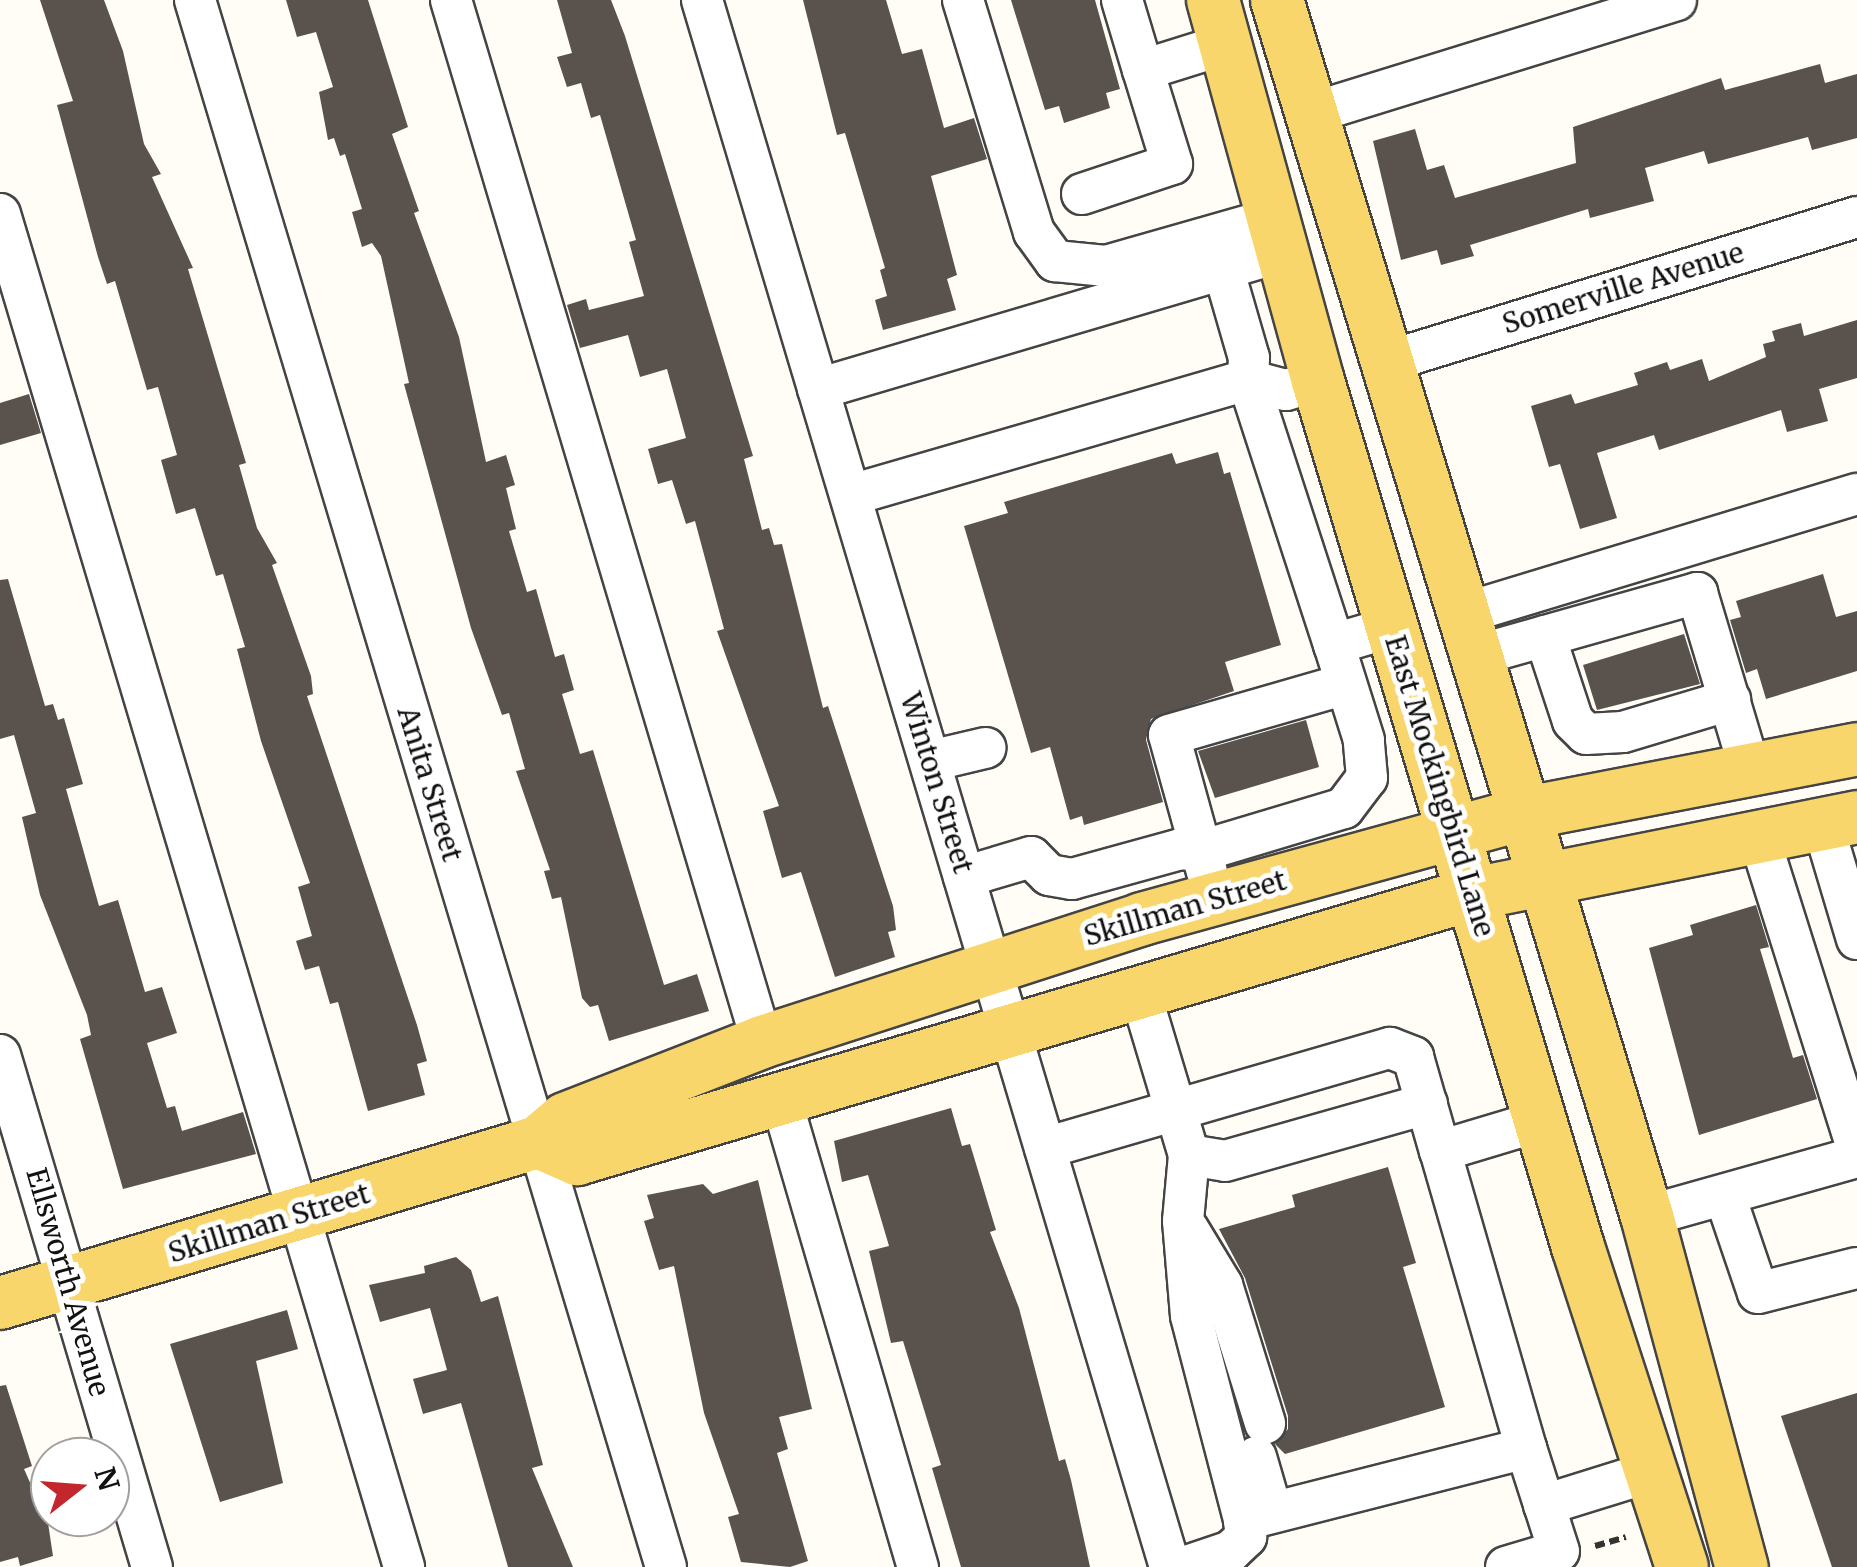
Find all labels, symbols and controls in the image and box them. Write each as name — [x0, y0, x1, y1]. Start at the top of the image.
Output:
street label: Somerville Avenue — [1498, 235, 1748, 341]
street label: East Mockingbird Lane — [1378, 631, 1502, 941]
street label: Winton Street — [894, 689, 980, 877]
street label: Anita Street — [391, 703, 469, 865]
street label: Skillman Street — [1080, 863, 1290, 953]
street label: Ellsworth Avenue — [19, 1164, 117, 1400]
street label: Skillman Street — [164, 1176, 374, 1270]
north arrow — [30, 1437, 130, 1537]
text: N — [86, 1463, 127, 1495]

